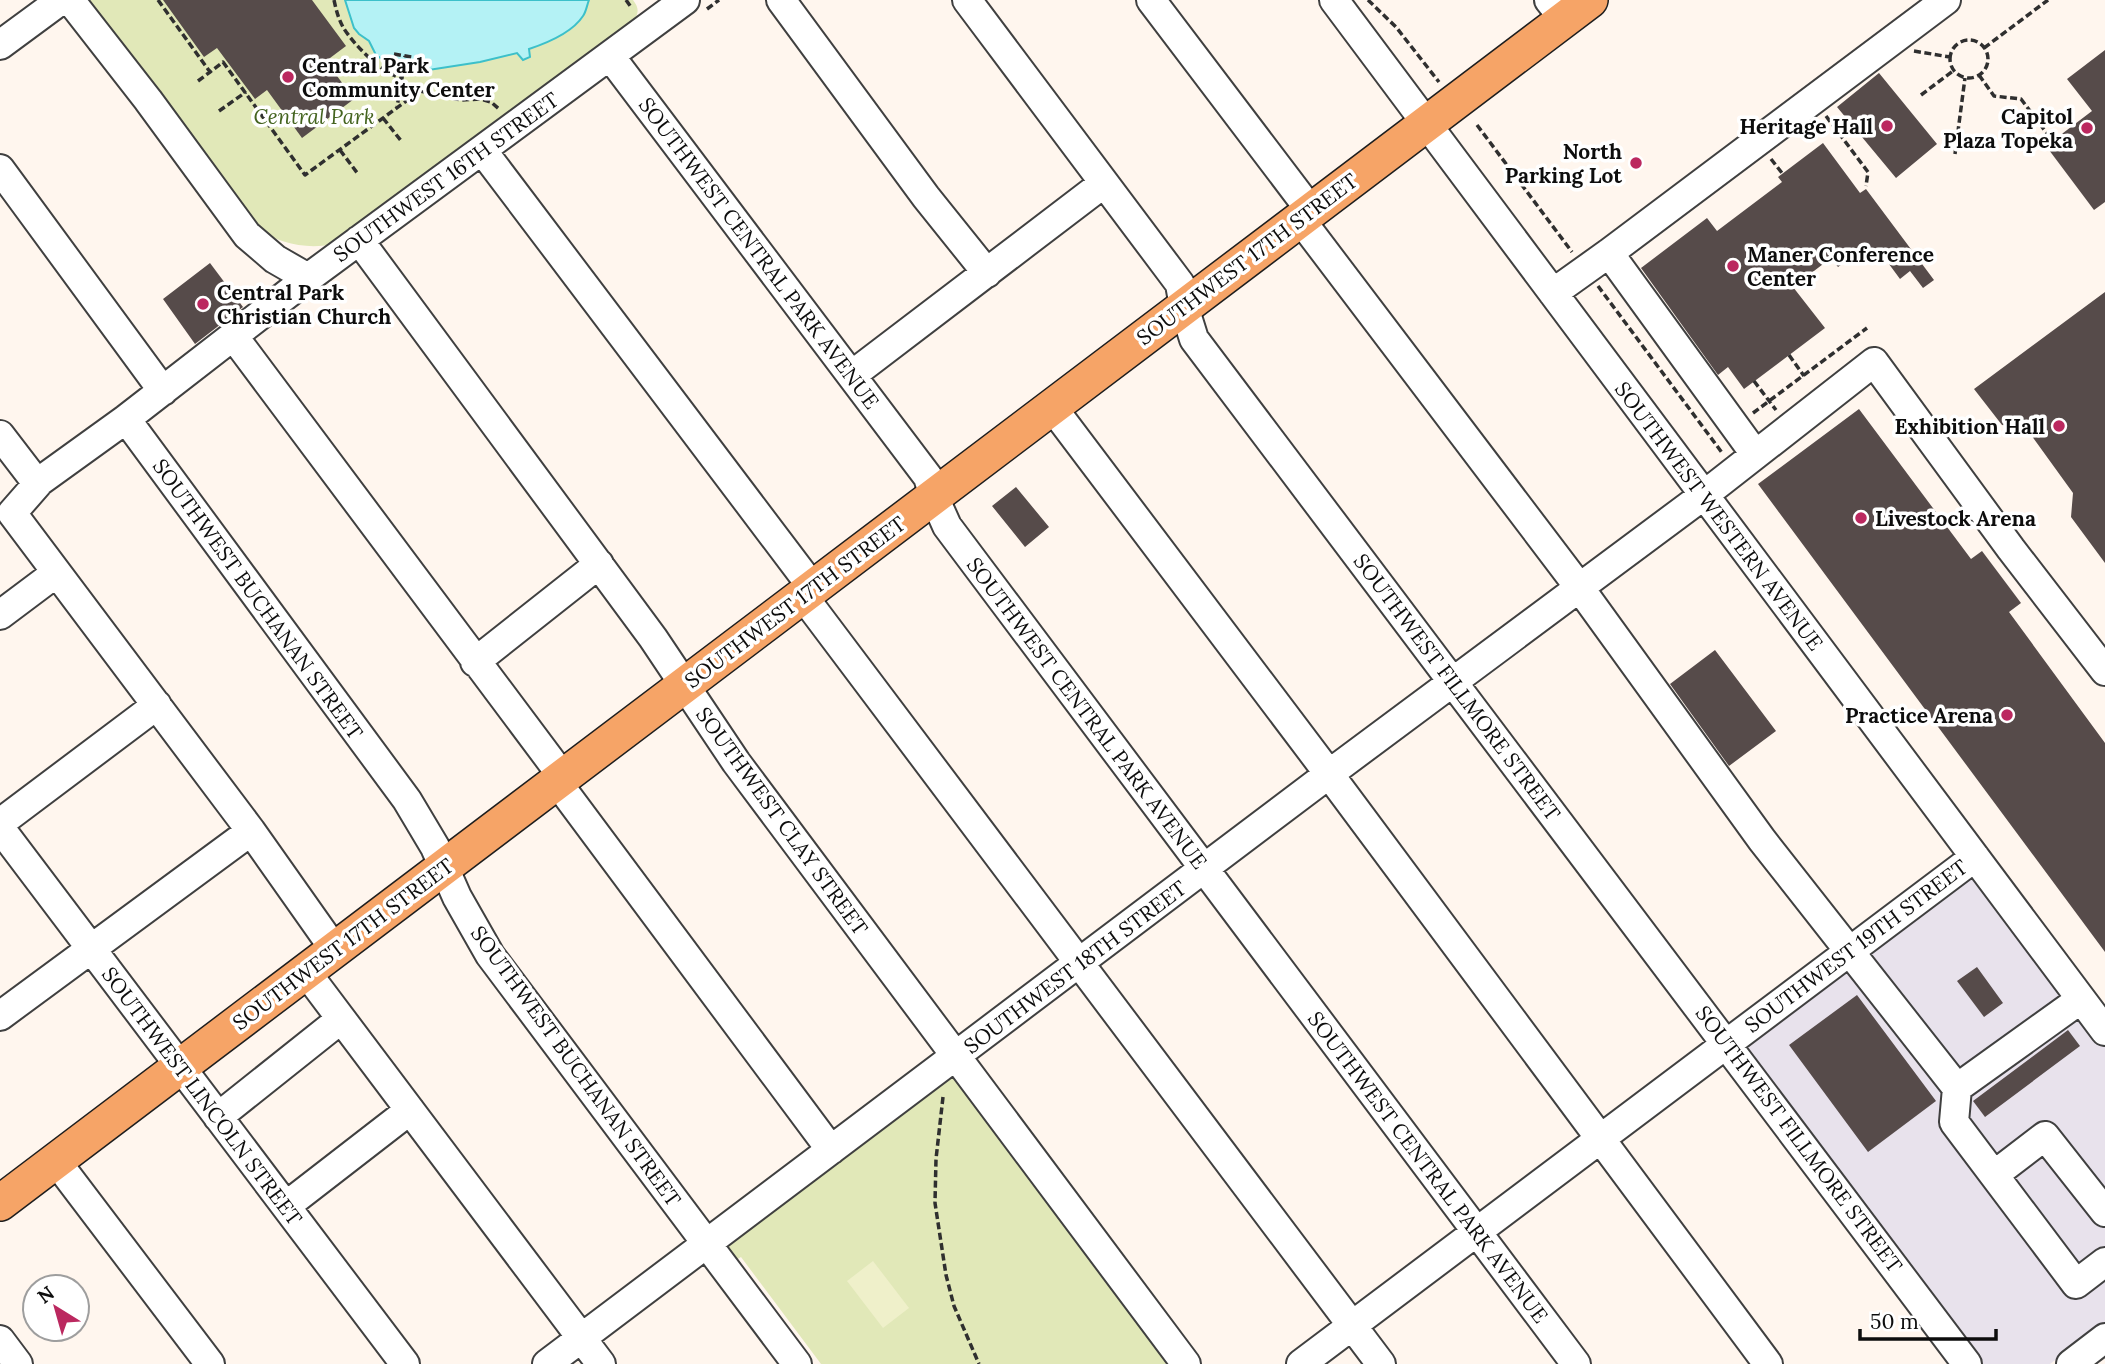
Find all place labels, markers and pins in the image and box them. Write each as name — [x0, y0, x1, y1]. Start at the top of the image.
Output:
place label: Central Park Community Center — [302, 52, 495, 103]
marker: Central Park Community Center — [280, 69, 296, 85]
place label: Capitol Plaza Topeka — [1943, 103, 2073, 154]
place label: Heritage Hall — [1740, 113, 1873, 140]
marker: Heritage Hall — [1879, 118, 1895, 134]
marker: Capitol Plaza Topeka — [2079, 120, 2095, 136]
place label: North Parking Lot — [1505, 138, 1622, 189]
marker: North Parking Lot — [1628, 155, 1644, 171]
place label: Maner Conference Center — [1747, 241, 1934, 292]
marker: Maner Conference Center — [1725, 258, 1741, 274]
place label: Central Park Christian Church — [217, 279, 391, 330]
marker: Central Park Christian Church — [195, 296, 211, 312]
place label: Exhibition Hall — [1895, 413, 2045, 440]
marker: Exhibition Hall — [2051, 418, 2067, 434]
place label: Livestock Arena — [1875, 505, 2036, 532]
marker: Livestock Arena — [1853, 510, 1869, 526]
place label: Practice Arena — [1845, 702, 1993, 729]
marker: Practice Arena — [1999, 707, 2015, 723]

